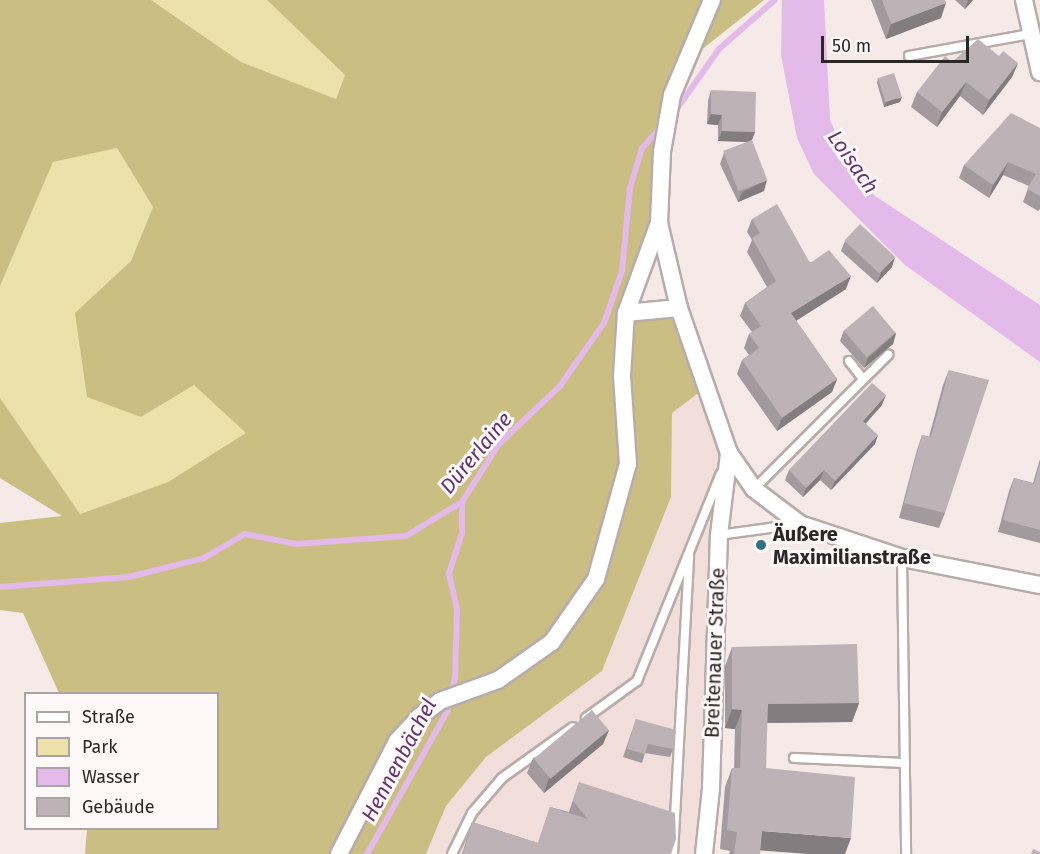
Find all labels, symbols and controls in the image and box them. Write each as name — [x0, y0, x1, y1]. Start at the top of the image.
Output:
scale bar — [824, 24, 972, 62]
text: 50 m — [832, 35, 871, 57]
water label: Loisach — [822, 125, 884, 199]
water label: Dürerlaine — [435, 407, 517, 499]
place label: Äußere Maximilianstraße — [773, 522, 931, 569]
marker: Äußere Maximilianstraße — [754, 538, 768, 552]
street label: Breitenauer Straße — [700, 567, 730, 739]
legend — [24, 692, 219, 830]
water label: Hennenbächel — [356, 694, 442, 826]
text: Straße — [82, 706, 135, 728]
text: Park — [82, 736, 117, 758]
text: Wasser — [82, 766, 139, 788]
text: Gebäude — [82, 796, 155, 818]

